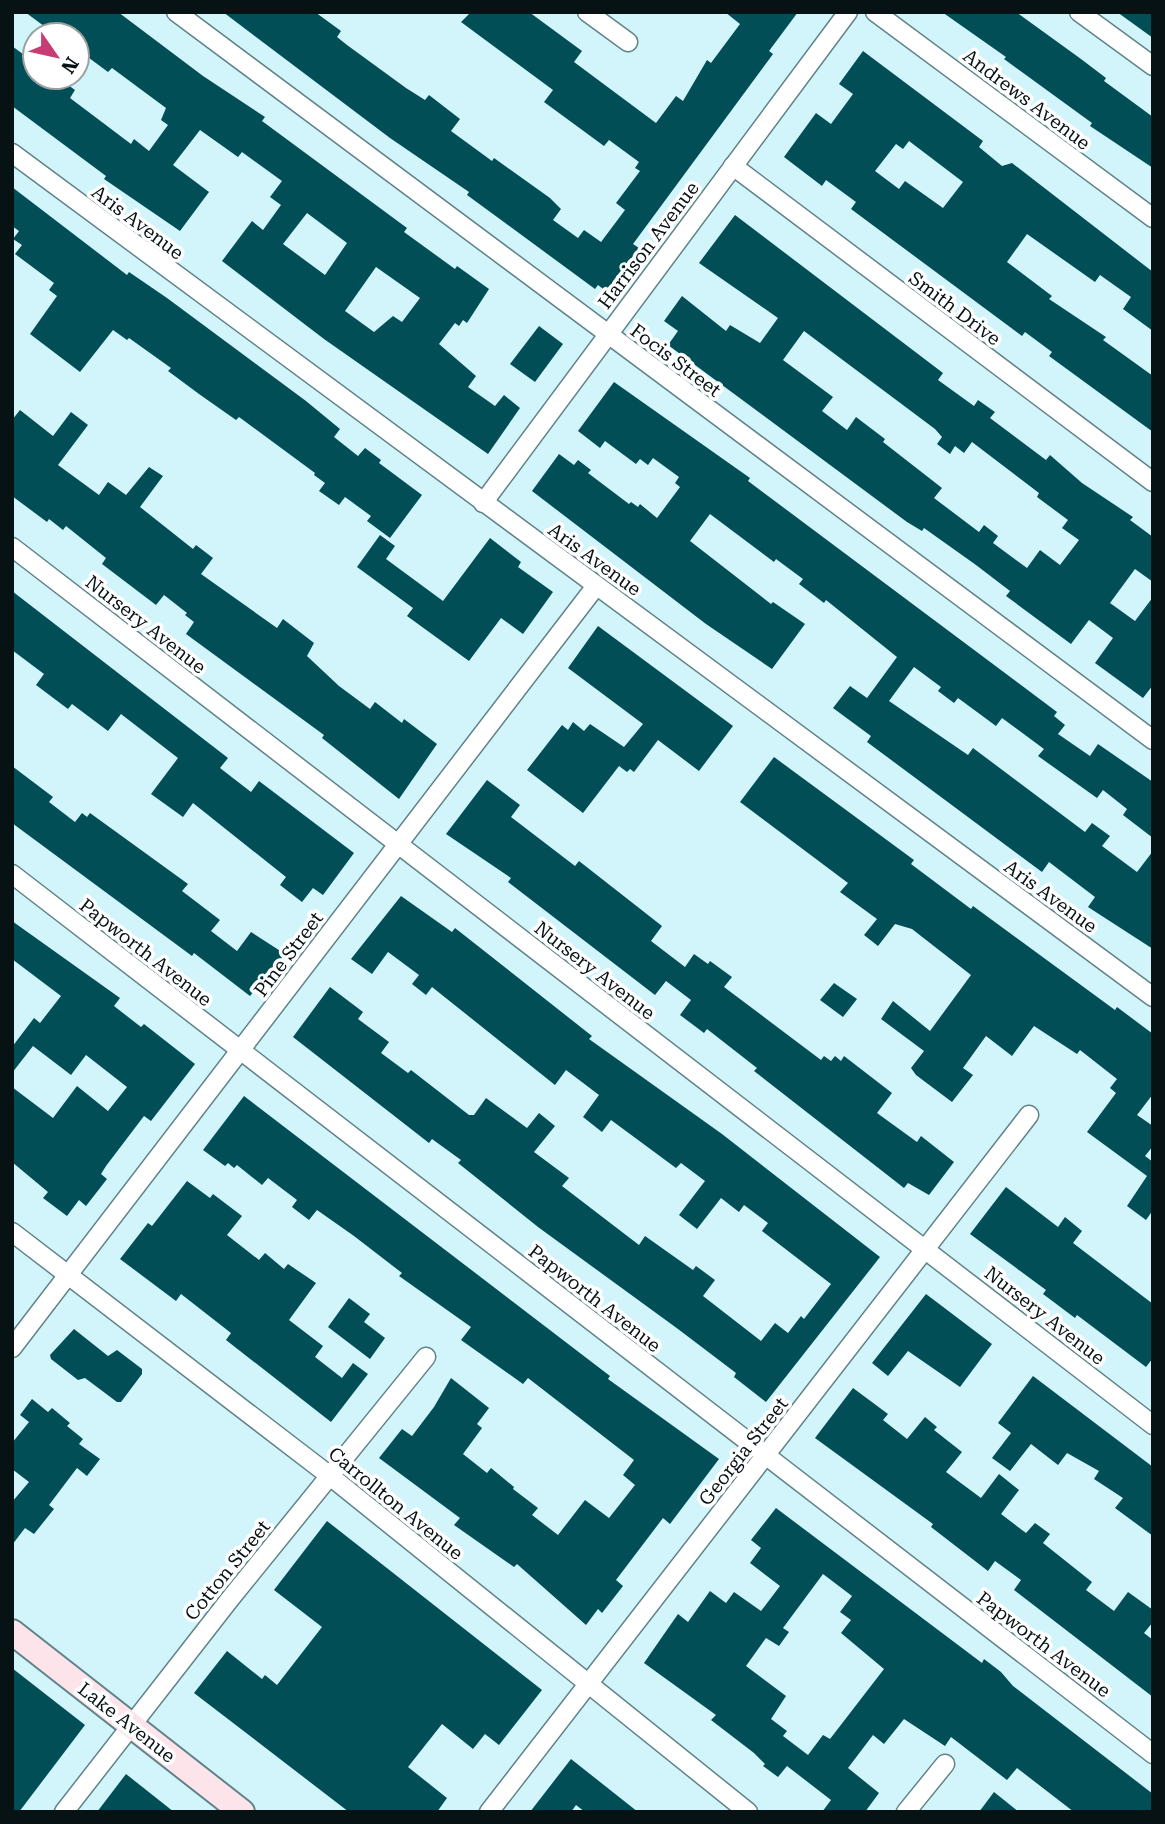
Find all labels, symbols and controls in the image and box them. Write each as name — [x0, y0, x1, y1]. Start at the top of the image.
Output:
north arrow — [21, 21, 91, 91]
street label: Andrews Avenue — [959, 44, 1095, 155]
text: N — [56, 53, 83, 78]
street label: Harrison Avenue — [593, 177, 704, 314]
street label: Aris Avenue — [87, 180, 188, 264]
street label: Smith Drive — [904, 266, 1005, 350]
street label: Focis Street — [626, 319, 725, 402]
street label: Aris Avenue — [544, 518, 646, 601]
street label: Nursery Avenue — [81, 570, 210, 679]
street label: Aris Avenue — [1000, 855, 1102, 938]
street label: Papworth Avenue — [75, 894, 216, 1011]
street label: Pine Street — [249, 907, 328, 1001]
street label: Nursery Avenue — [530, 916, 659, 1025]
street label: Papworth Avenue — [524, 1240, 665, 1357]
street label: Nursery Avenue — [980, 1261, 1109, 1370]
street label: Georgia Street — [694, 1392, 793, 1510]
street label: Carrollton Avenue — [324, 1442, 468, 1565]
street label: Cotton Street — [180, 1515, 275, 1625]
street label: Papworth Avenue — [972, 1587, 1115, 1702]
street label: Lake Avenue — [73, 1677, 180, 1768]

